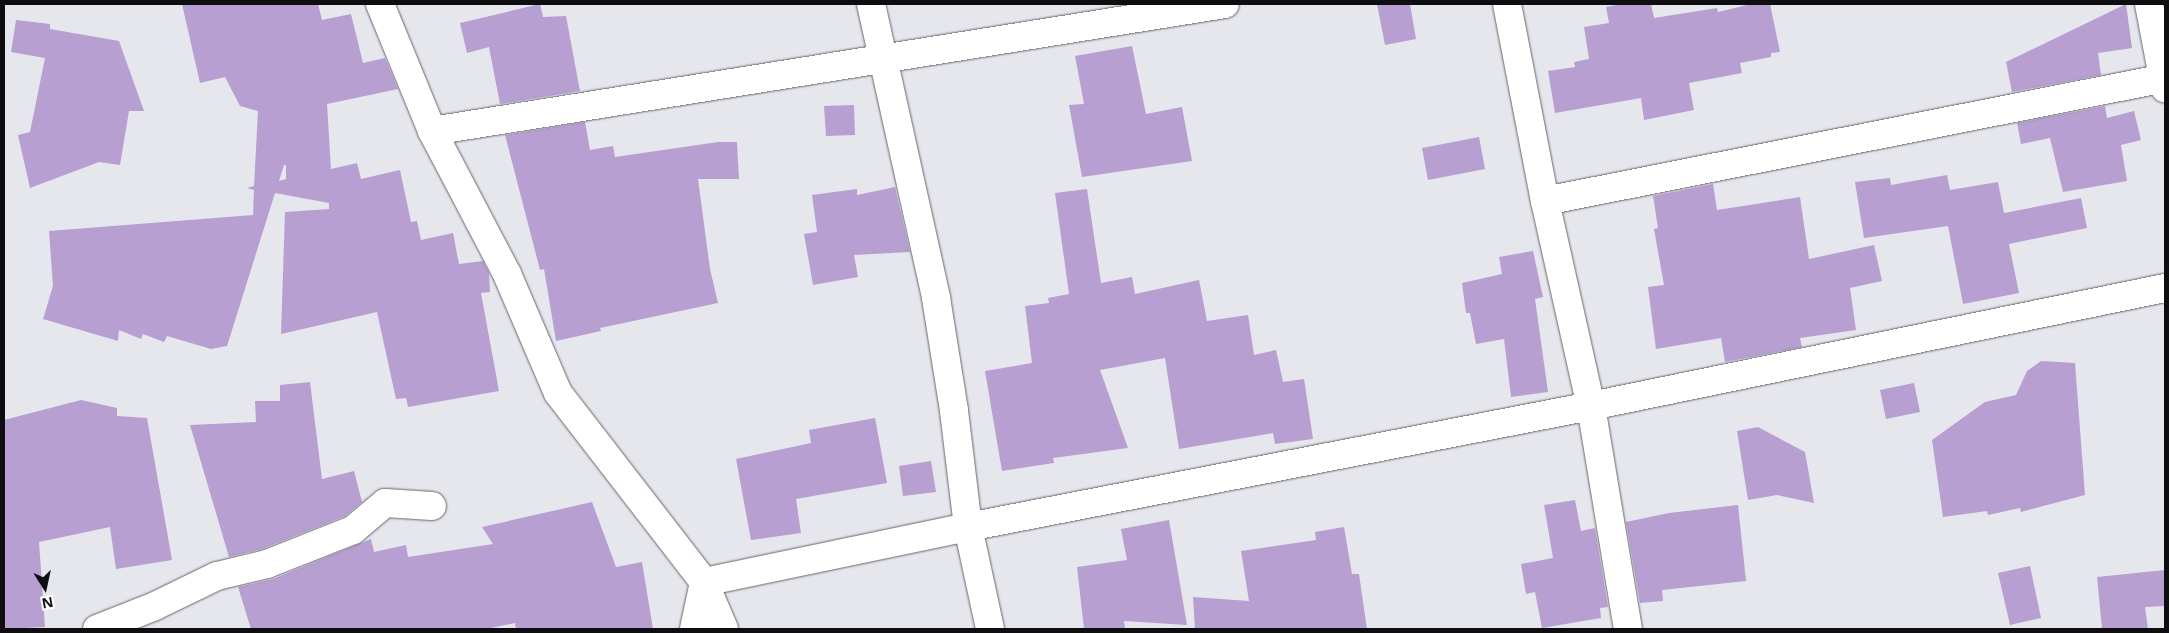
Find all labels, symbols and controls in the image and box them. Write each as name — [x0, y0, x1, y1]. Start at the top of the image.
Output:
north arrow — [20, 563, 70, 613]
text: N — [40, 593, 55, 614]

